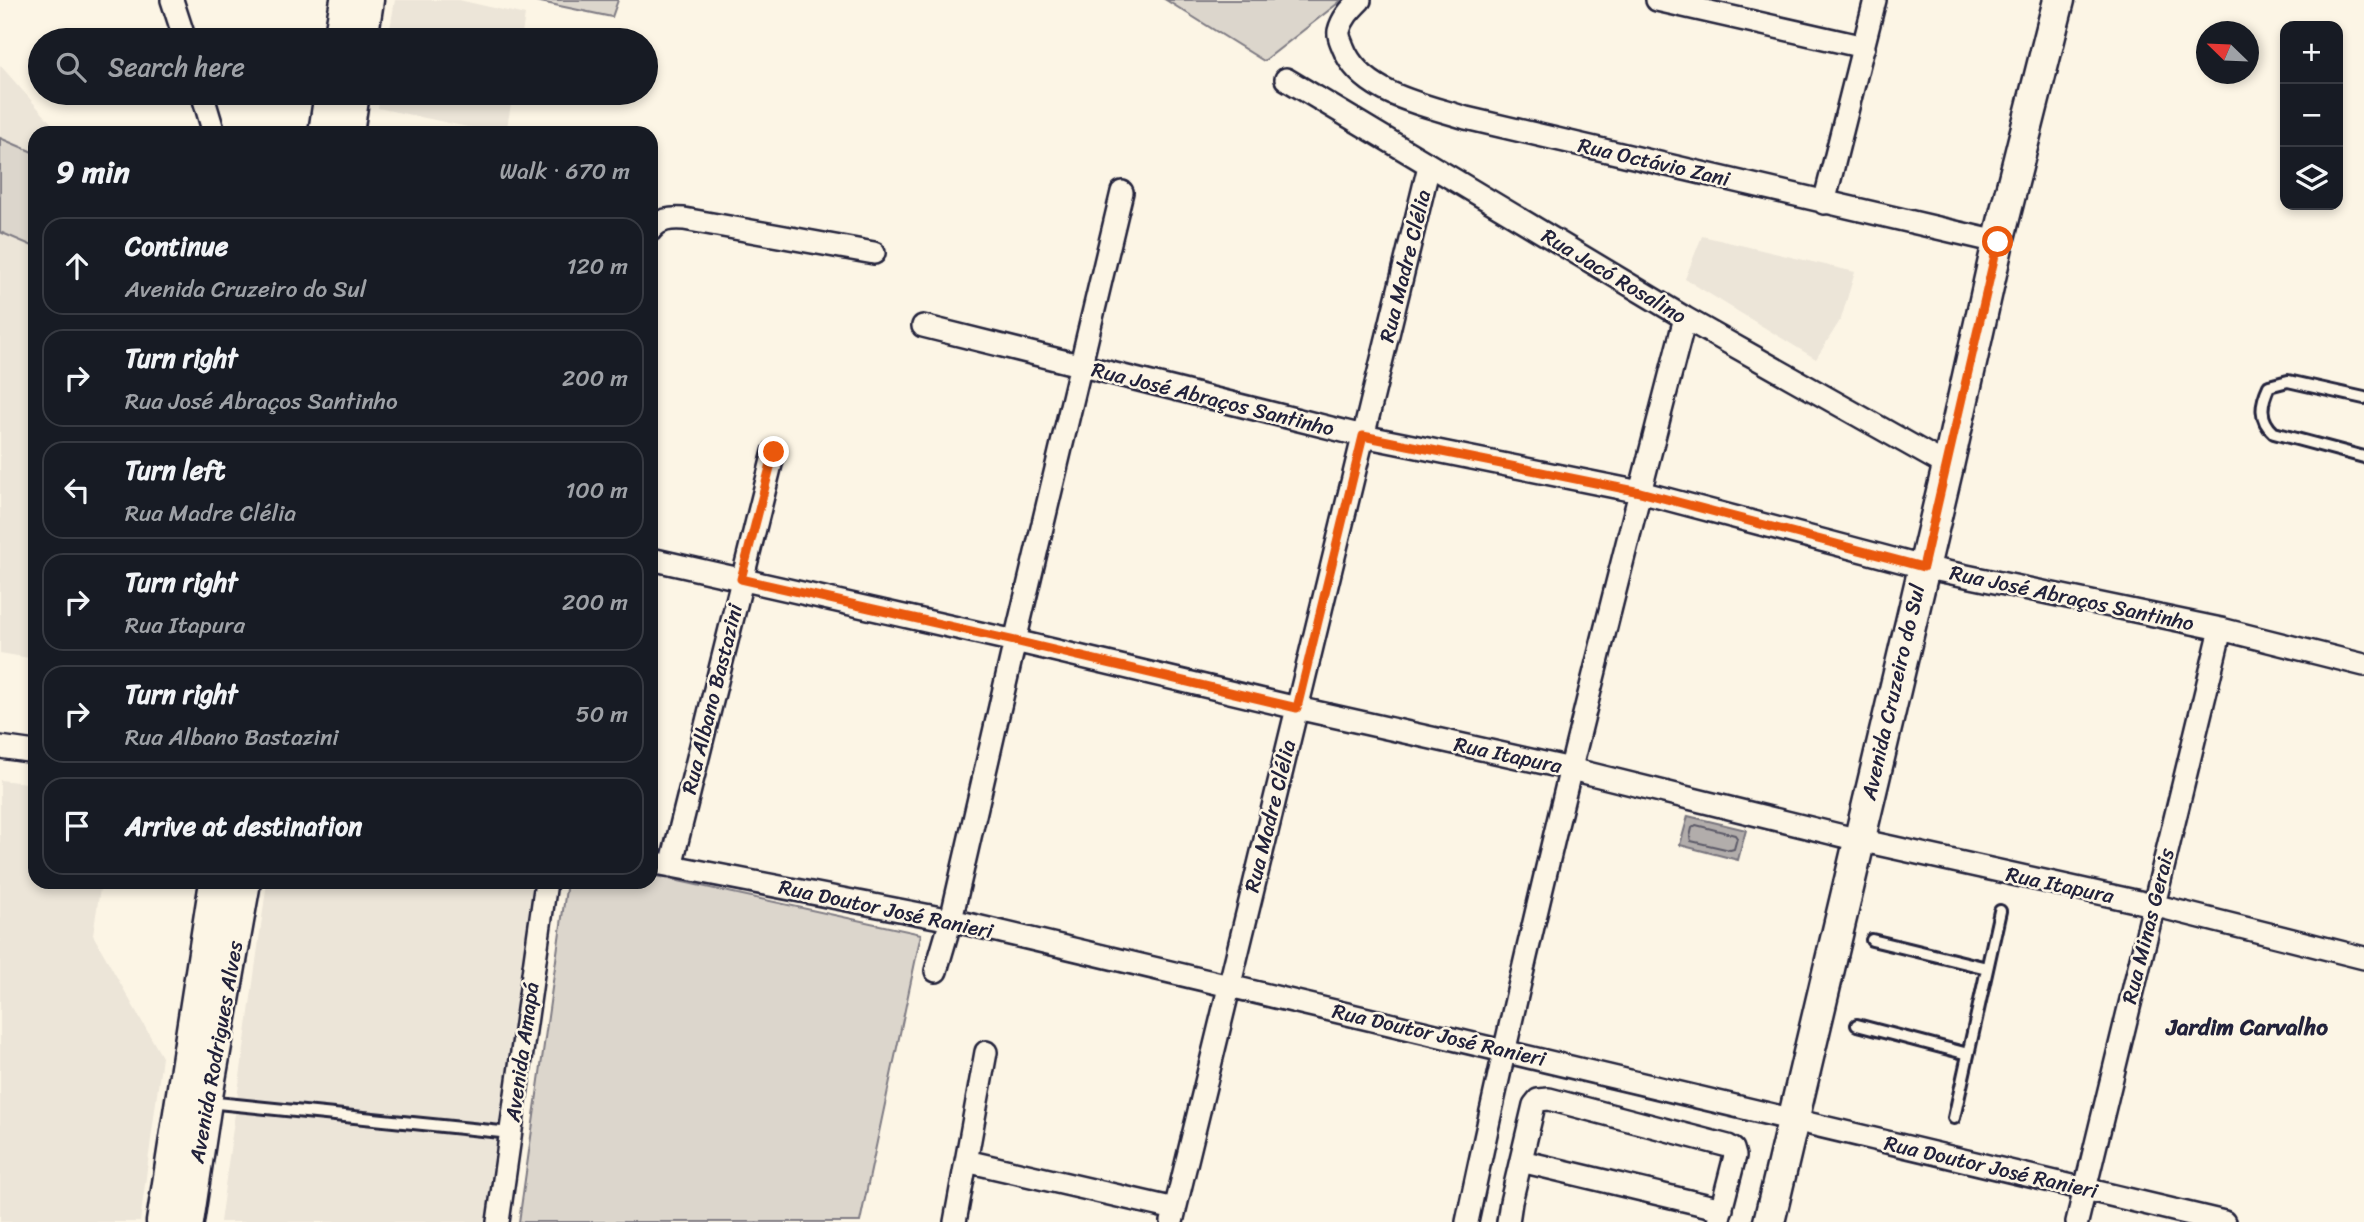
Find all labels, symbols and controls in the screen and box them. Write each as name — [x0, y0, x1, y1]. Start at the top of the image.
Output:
north arrow — [2196, 21, 2259, 84]
map controls — [2280, 21, 2343, 210]
button: + — [2280, 21, 2343, 84]
search box — [28, 28, 658, 105]
text: Search here — [108, 44, 245, 90]
icon: search — [52, 48, 90, 86]
button: − — [2280, 84, 2343, 147]
street label: Rua Octávio Zani — [1574, 126, 1735, 198]
text: 9 min — [56, 145, 130, 199]
button: layers — [2280, 147, 2343, 210]
text: Walk · 670 m — [499, 151, 630, 192]
street label: Rua Madre Clélia — [1368, 185, 1442, 346]
street label: Rua Jacó Rosalino — [1534, 217, 1694, 335]
text: Continue — [125, 223, 228, 269]
route start — [1982, 226, 2013, 257]
text: 120 m — [567, 246, 628, 287]
icon: ahead — [58, 247, 96, 285]
text: Avenida Cruzeiro do Sul — [125, 269, 366, 310]
text: Turn right — [125, 335, 238, 381]
street label: Rua José Abraços Santinho — [1088, 350, 1339, 448]
text: 200 m — [562, 358, 628, 399]
icon: right — [58, 359, 96, 397]
text: Rua José Abraços Santinho — [125, 381, 398, 422]
route end — [758, 436, 789, 467]
text: Turn left — [125, 447, 225, 493]
text: 100 m — [565, 470, 628, 511]
icon: left — [58, 471, 96, 509]
text: Rua Madre Clélia — [125, 493, 296, 534]
street label: Rua José Abraços Santinho — [1946, 554, 2198, 643]
text: Turn right — [125, 559, 238, 605]
street label: Avenida Cruzeiro do Sul — [1849, 579, 1937, 805]
text: 200 m — [562, 582, 628, 623]
icon: right — [58, 583, 96, 621]
street label: Rua Albano Bastazini — [670, 599, 754, 798]
text: Rua Itapura — [125, 605, 245, 646]
text: Turn right — [125, 671, 238, 717]
text: 50 m — [576, 694, 628, 735]
icon: right — [58, 695, 96, 733]
text: Rua Albano Bastazini — [125, 717, 339, 758]
street label: Rua Itapura — [1450, 725, 1566, 785]
street label: Rua Madre Clélia — [1233, 735, 1307, 896]
text: Arrive at destination — [125, 803, 362, 849]
icon: arrive — [58, 807, 96, 845]
street label: Rua Minas Gerais — [2110, 844, 2186, 1008]
street label: Rua Itapura — [2002, 855, 2118, 915]
street label: Rua Doutor José Ranieri — [775, 868, 998, 951]
street label: Avenida Rodrigues Alves — [178, 938, 254, 1167]
street label: Avenida Amapá — [493, 979, 551, 1125]
street label: Rua Doutor José Ranieri — [1328, 992, 1551, 1078]
district label: Jardim Carvalho — [2164, 1007, 2328, 1048]
street label: Rua Doutor José Ranieri — [1880, 1124, 2103, 1210]

